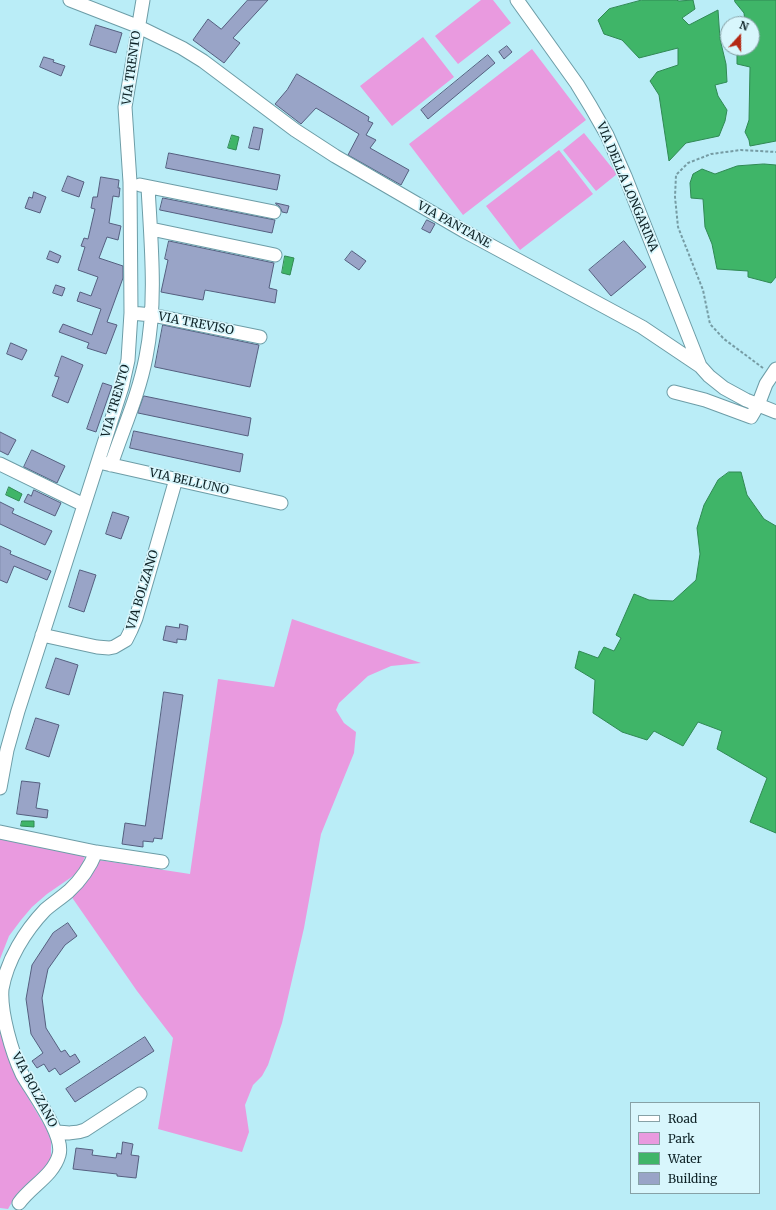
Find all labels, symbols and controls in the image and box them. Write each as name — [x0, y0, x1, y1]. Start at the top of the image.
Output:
north arrow — [720, 16, 760, 56]
text: N — [737, 18, 751, 34]
street label: VIA TRENTO — [120, 30, 144, 106]
street label: VIA DELLA LONGARINA — [593, 120, 661, 254]
street label: VIA PANTANE — [415, 199, 493, 251]
street label: VIA TREVISO — [157, 310, 235, 338]
street label: VIA TRENTO — [99, 363, 133, 439]
street label: VIA BELLUNO — [148, 466, 230, 498]
street label: VIA BOLZANO — [124, 548, 162, 632]
street label: VIA BOLZANO — [8, 1050, 60, 1130]
legend — [630, 1102, 760, 1194]
text: Road — [668, 1111, 697, 1126]
text: Park — [668, 1131, 695, 1146]
text: Water — [668, 1151, 702, 1166]
text: Building — [668, 1171, 717, 1186]

